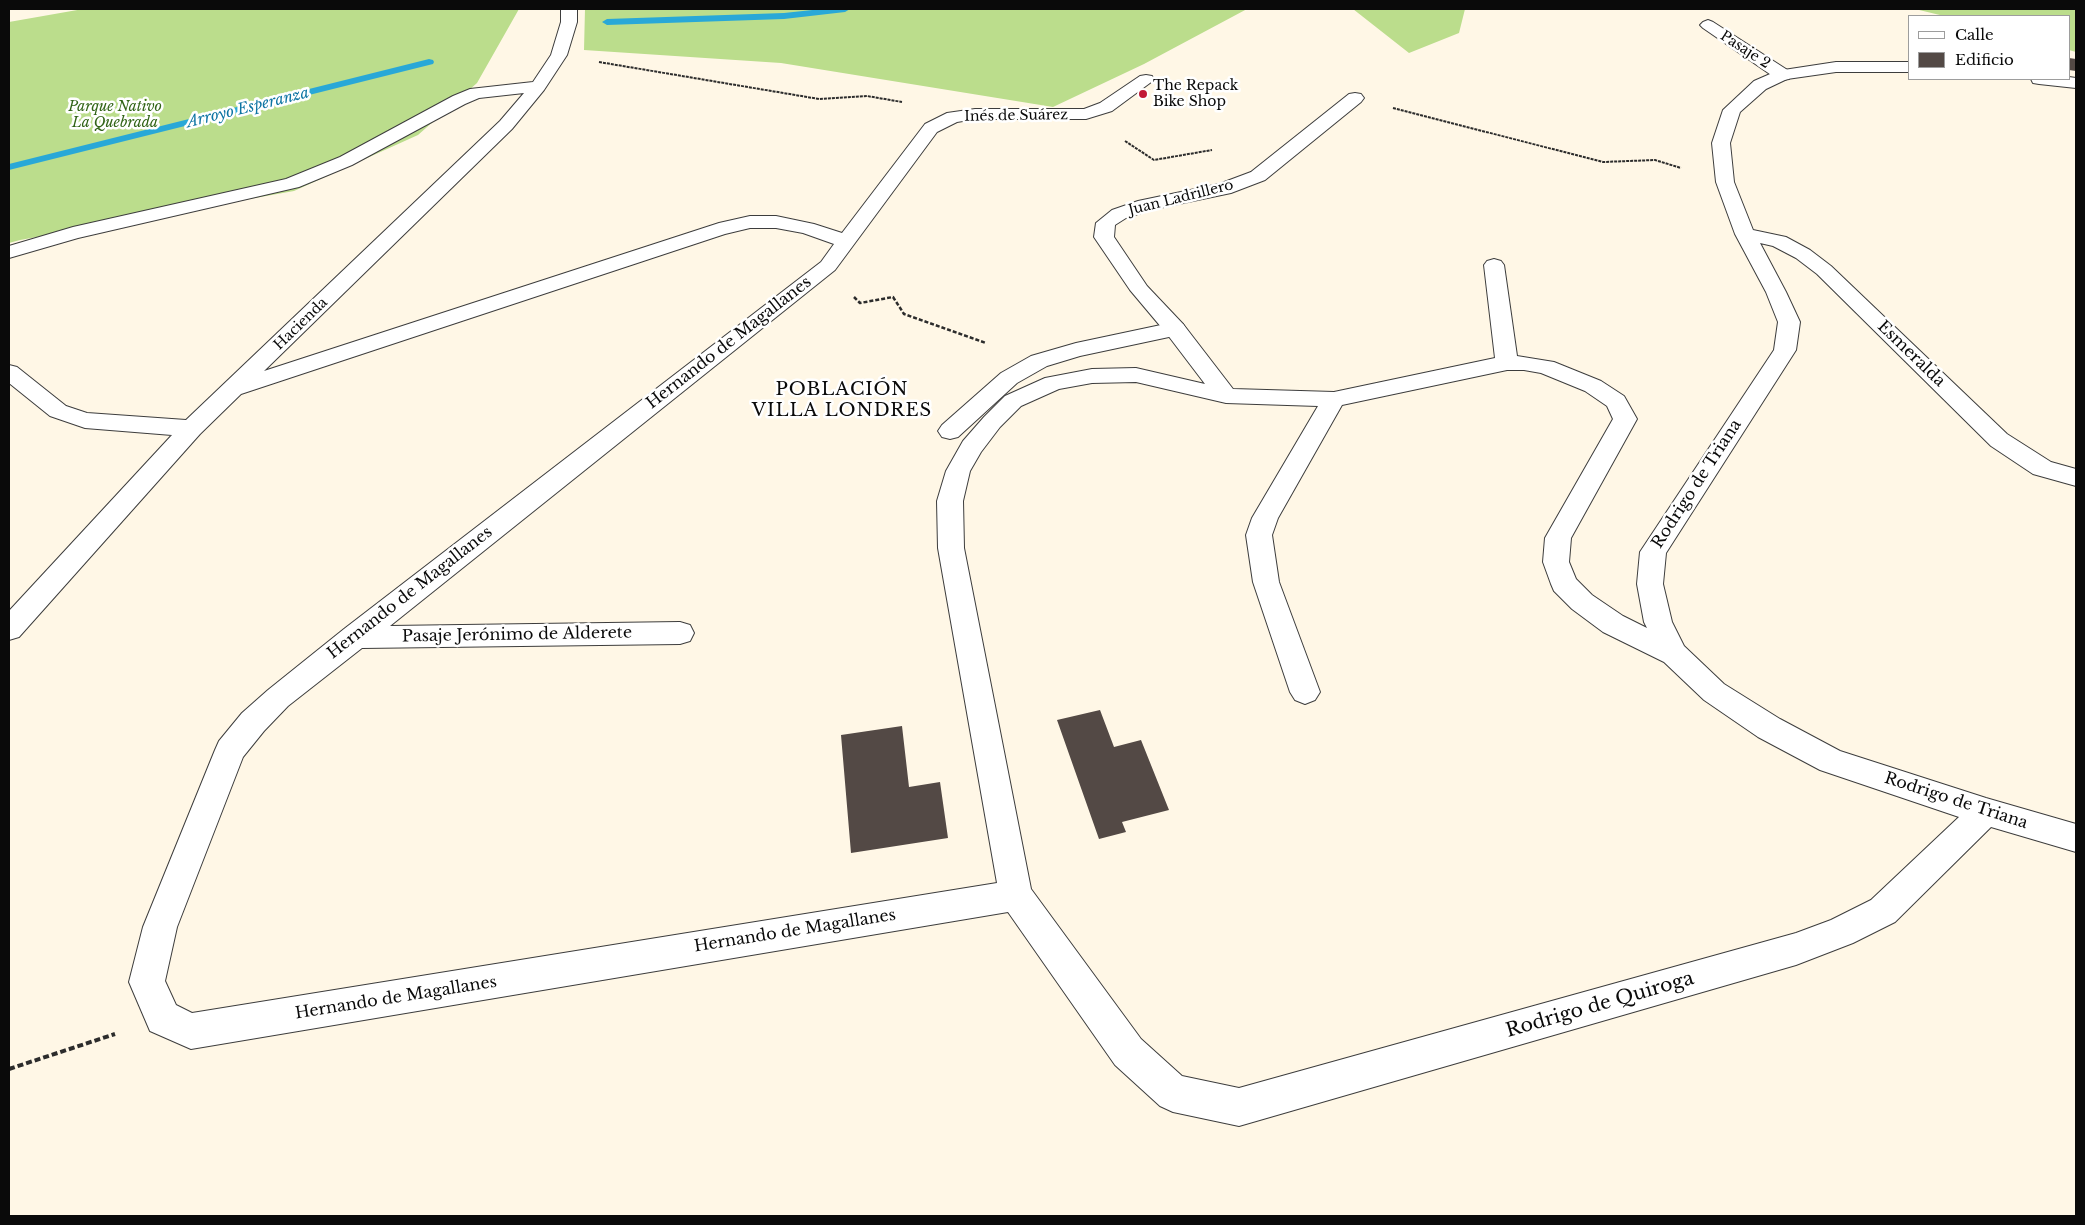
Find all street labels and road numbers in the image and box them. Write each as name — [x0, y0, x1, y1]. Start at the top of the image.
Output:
street label: Pasaje 2 — [1717, 28, 1773, 72]
street label: Inés de Suárez — [964, 107, 1068, 125]
street label: Juan Ladrillero — [1127, 177, 1235, 219]
street label: Hernando de Magallanes — [643, 273, 815, 413]
street label: Hacienda — [271, 294, 331, 354]
street label: Esmeralda — [1873, 317, 1949, 391]
street label: Rodrigo de Triana — [1648, 416, 1746, 552]
street label: Hernando de Magallanes — [324, 523, 496, 663]
street label: Pasaje Jerónimo de Alderete — [402, 623, 632, 647]
street label: Rodrigo de Triana — [1882, 769, 2030, 833]
street label: Hernando de Magallanes — [693, 906, 897, 956]
street label: Rodrigo de Quiroga — [1503, 967, 1697, 1043]
street label: Hernando de Magallanes — [294, 973, 498, 1023]

